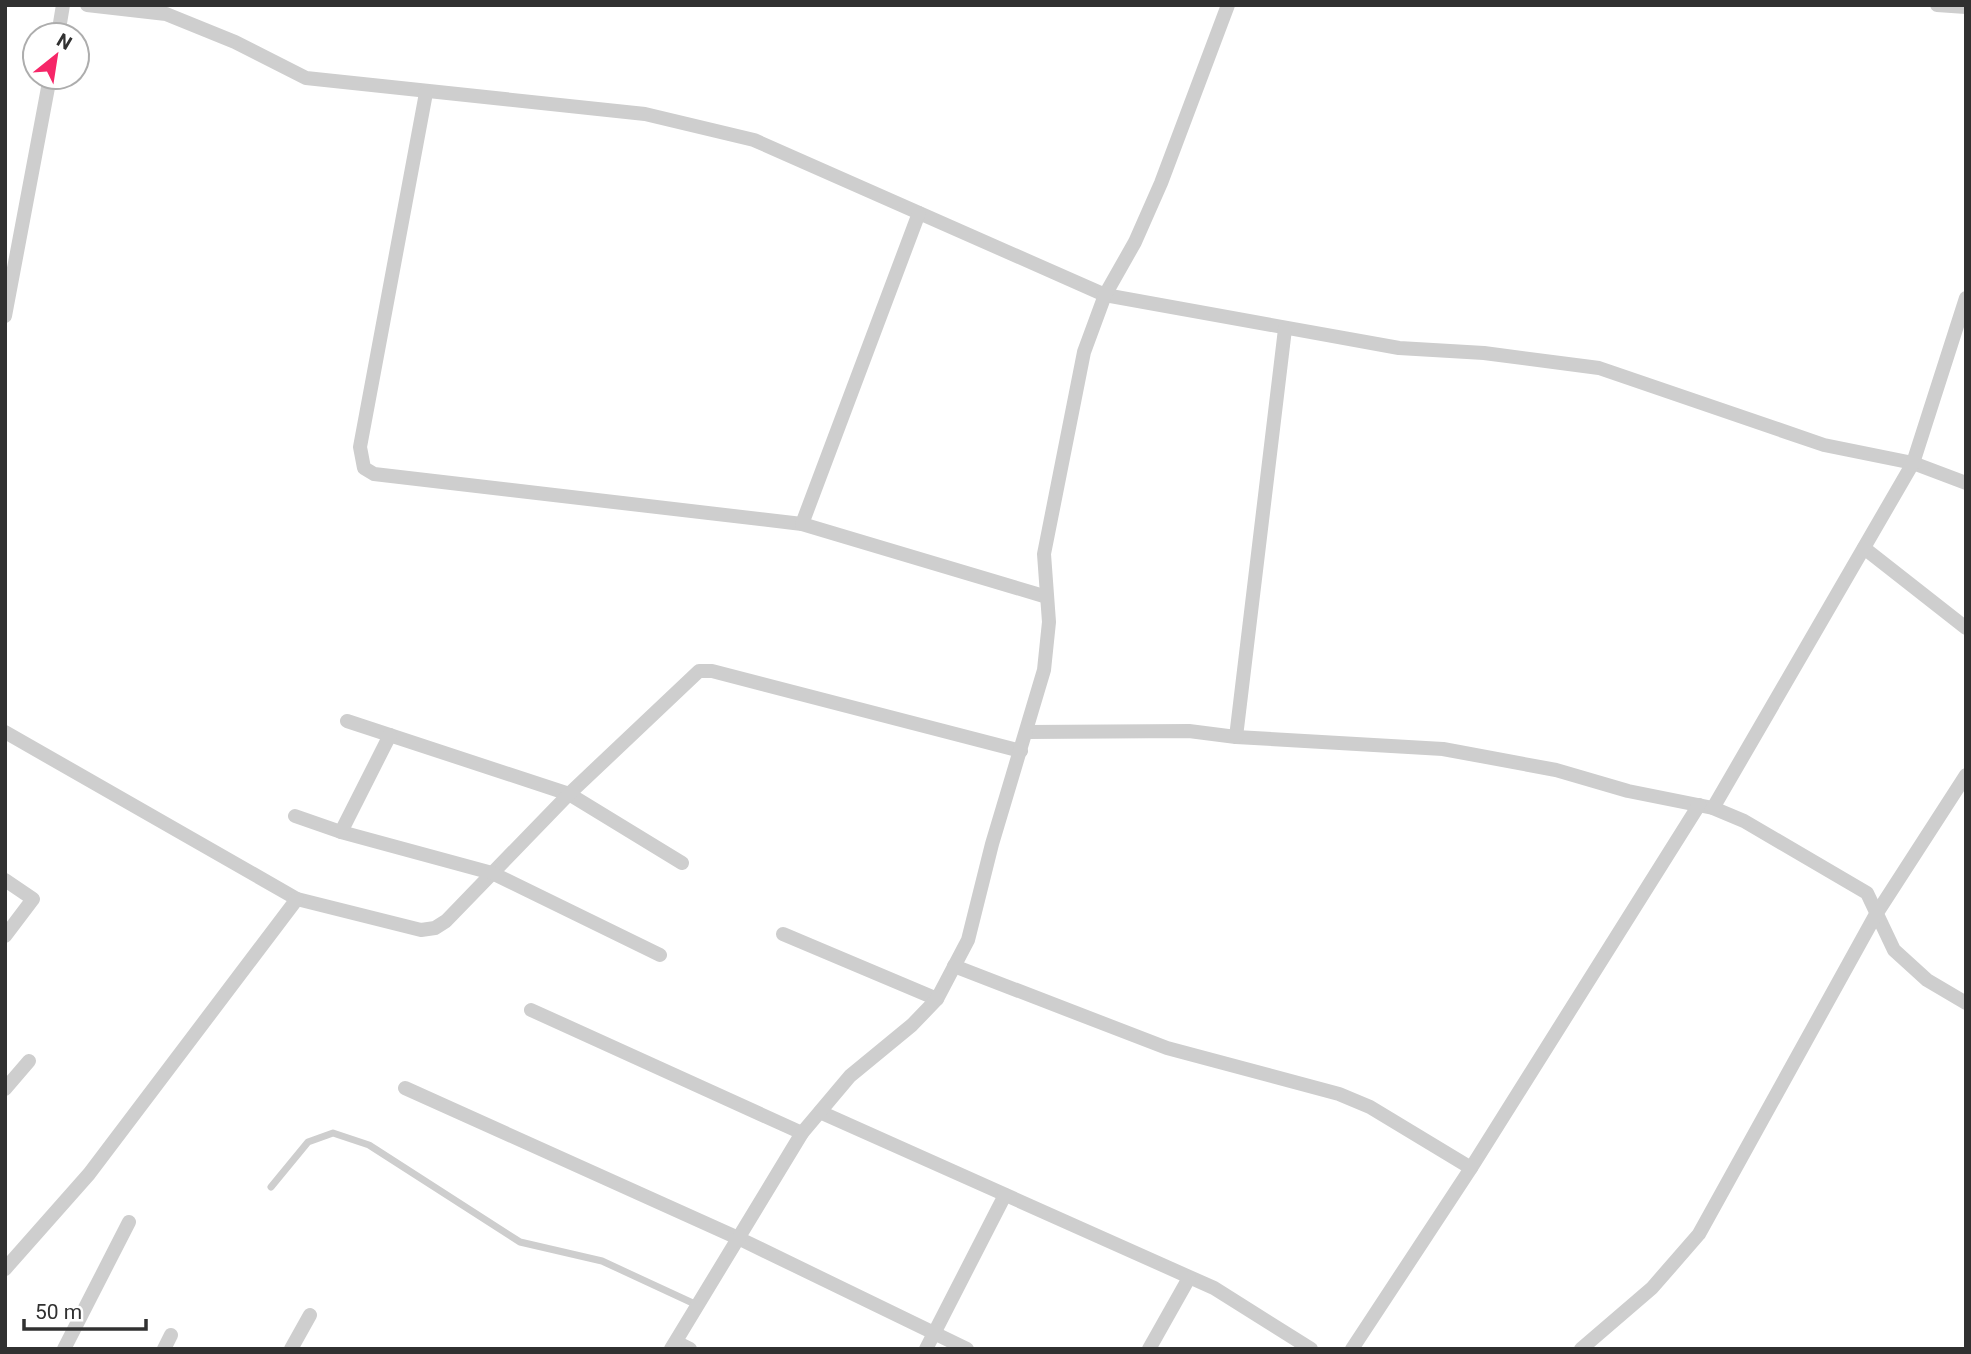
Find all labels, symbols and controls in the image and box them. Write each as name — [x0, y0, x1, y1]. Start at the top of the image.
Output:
north arrow — [21, 21, 91, 91]
text: N — [53, 28, 76, 55]
scale bar — [24, 1288, 147, 1332]
text: 50 m — [35, 1300, 82, 1324]

